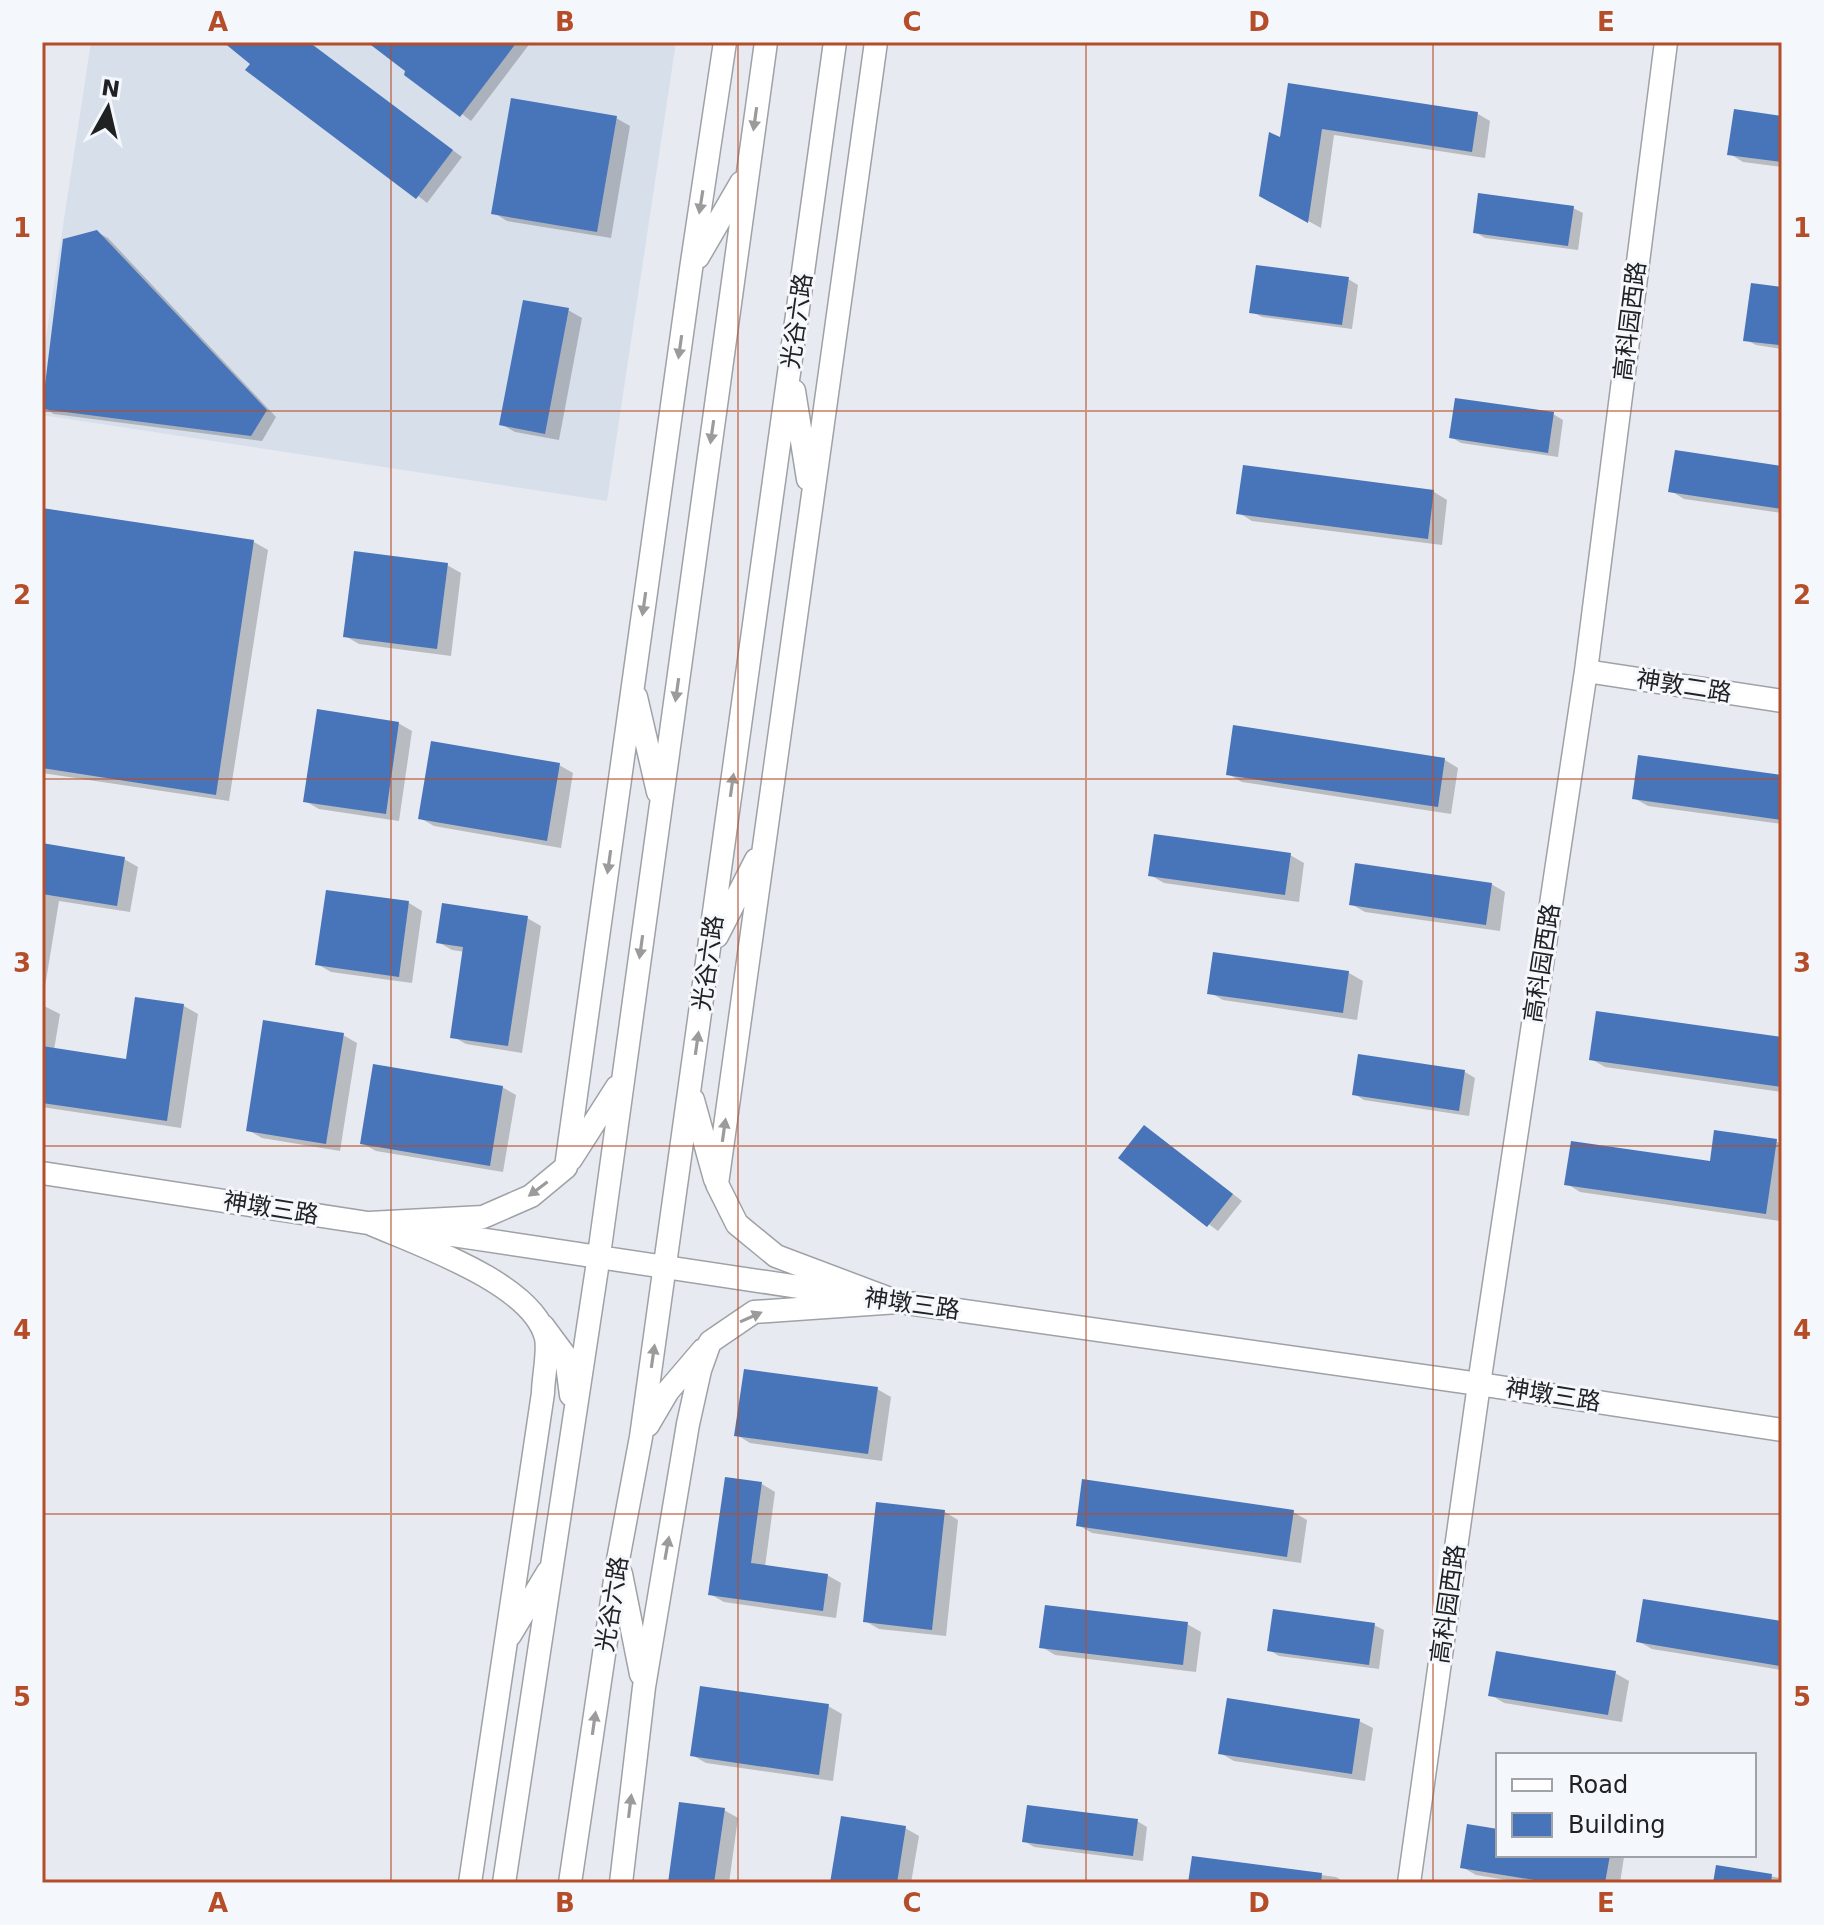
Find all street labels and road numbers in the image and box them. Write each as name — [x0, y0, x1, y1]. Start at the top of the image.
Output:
street label: 高科园西路 — [1609, 260, 1651, 382]
street label: 光谷六路 — [776, 272, 818, 370]
street label: 神敦二路 — [1634, 665, 1734, 707]
street label: 高科园西路 — [1519, 902, 1565, 1024]
street label: 光谷六路 — [687, 914, 729, 1012]
street label: 神墩三路 — [221, 1187, 321, 1229]
street label: 神墩三路 — [863, 1283, 961, 1325]
street label: 神墩三路 — [1503, 1374, 1603, 1416]
street label: 高科园西路 — [1426, 1543, 1470, 1665]
street label: 光谷六路 — [591, 1554, 633, 1654]

